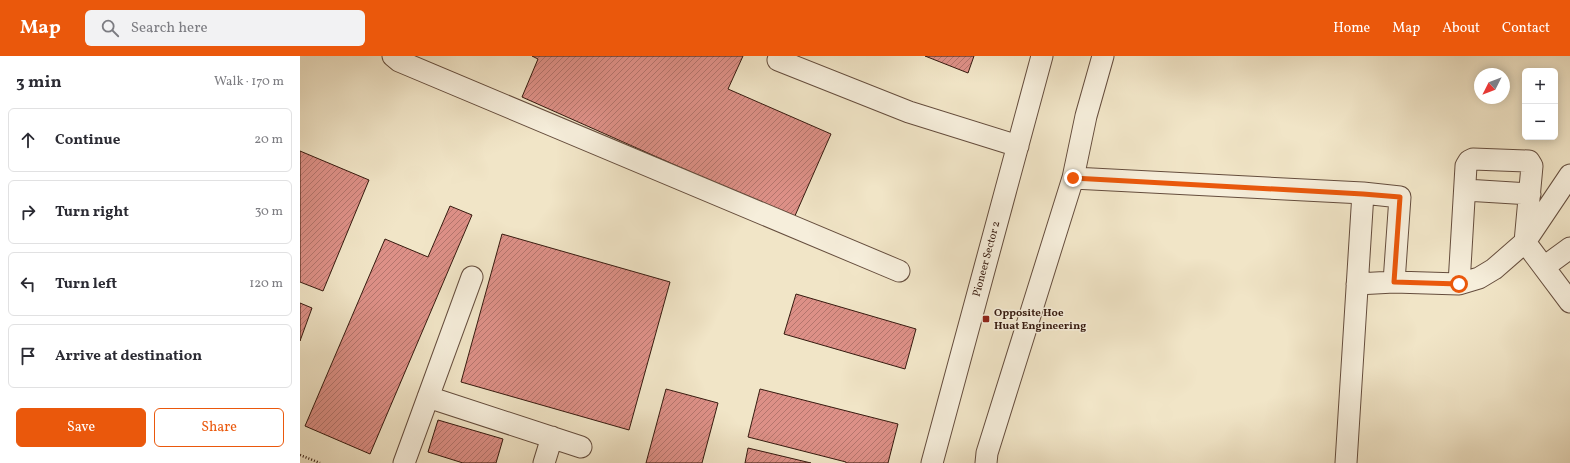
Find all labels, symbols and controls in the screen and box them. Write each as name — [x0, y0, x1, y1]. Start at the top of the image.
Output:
search box — [85, 10, 365, 46]
text: Map — [20, 15, 61, 41]
icon: search — [99, 17, 121, 39]
text: Search here — [131, 18, 208, 39]
text: Home — [1333, 19, 1370, 38]
text: Map — [1392, 19, 1420, 38]
text: About — [1442, 19, 1480, 38]
text: Contact — [1502, 19, 1550, 38]
north arrow — [1474, 68, 1510, 104]
map controls — [1522, 68, 1558, 140]
button: + — [1522, 68, 1558, 104]
text: 3 min — [16, 71, 62, 94]
text: Walk · 170 m — [214, 73, 284, 91]
button: − — [1522, 104, 1558, 140]
icon: ahead — [17, 129, 39, 151]
text: Continue — [55, 130, 120, 151]
text: 20 m — [254, 131, 283, 149]
route end — [1064, 169, 1082, 187]
icon: right — [17, 201, 39, 223]
text: Turn right — [55, 202, 129, 223]
text: 30 m — [255, 203, 283, 221]
street label: Pioneer Sector 2 — [970, 219, 1004, 299]
icon: left — [17, 273, 39, 295]
text: Turn left — [55, 274, 117, 295]
text: 120 m — [249, 275, 283, 293]
route start — [1450, 275, 1468, 293]
place label: Opposite Hoe Huat Engineering — [994, 306, 1086, 334]
marker: Opposite Hoe Huat Engineering — [981, 314, 991, 324]
icon: arrive — [17, 345, 39, 367]
text: Arrive at destination — [55, 346, 202, 367]
button: Save — [16, 408, 146, 447]
button: Share — [154, 408, 284, 447]

